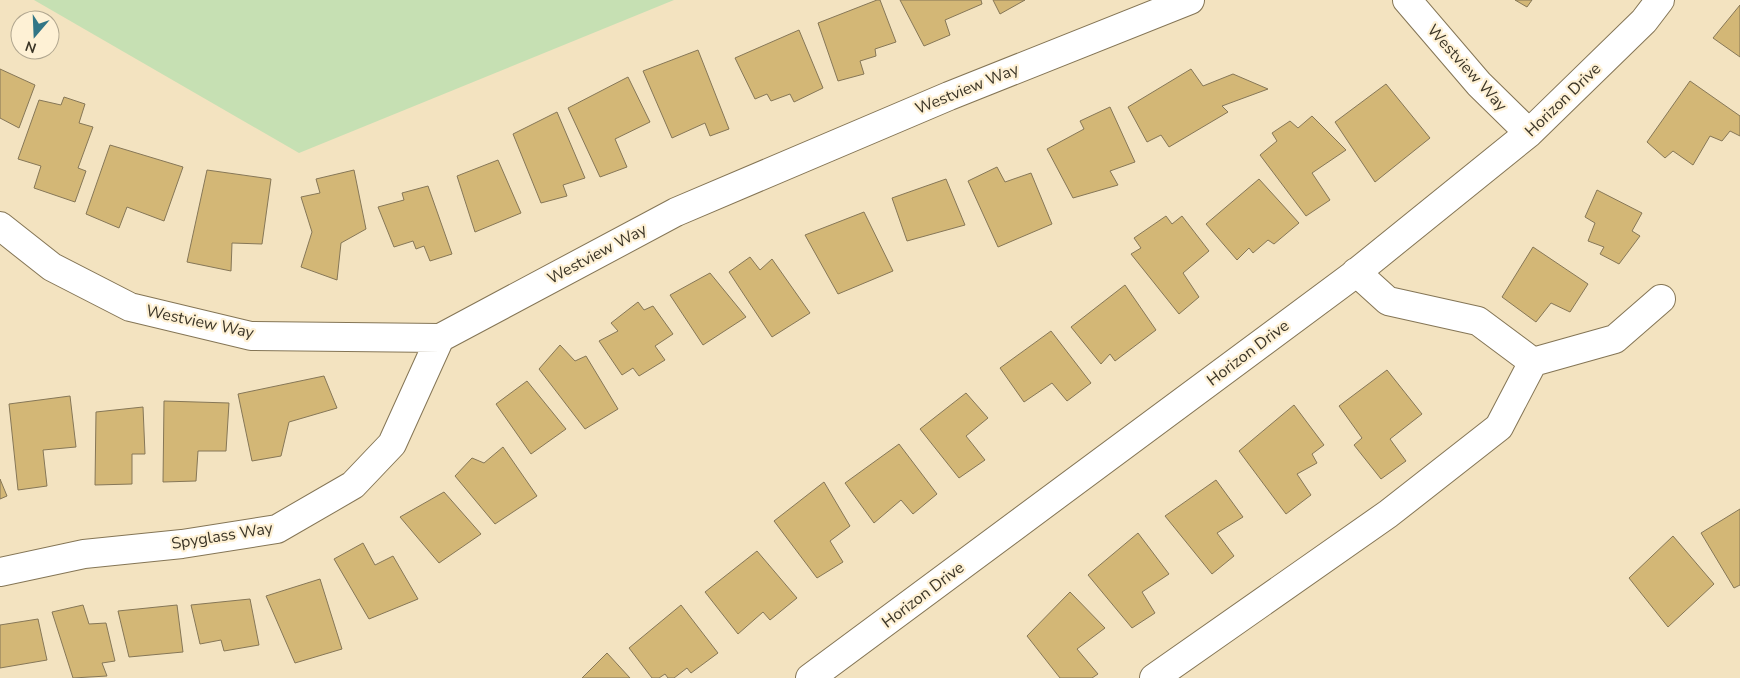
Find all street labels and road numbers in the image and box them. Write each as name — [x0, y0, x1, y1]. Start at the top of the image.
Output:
street label: Westview Way — [1422, 20, 1512, 117]
street label: Westview Way — [912, 58, 1023, 120]
street label: Horizon Drive — [1520, 58, 1606, 142]
street label: Westview Way — [543, 218, 651, 289]
street label: Westview Way — [144, 300, 257, 344]
street label: Horizon Drive — [1202, 315, 1294, 391]
street label: Spyglass Way — [170, 517, 275, 555]
street label: Horizon Drive — [877, 557, 969, 633]

